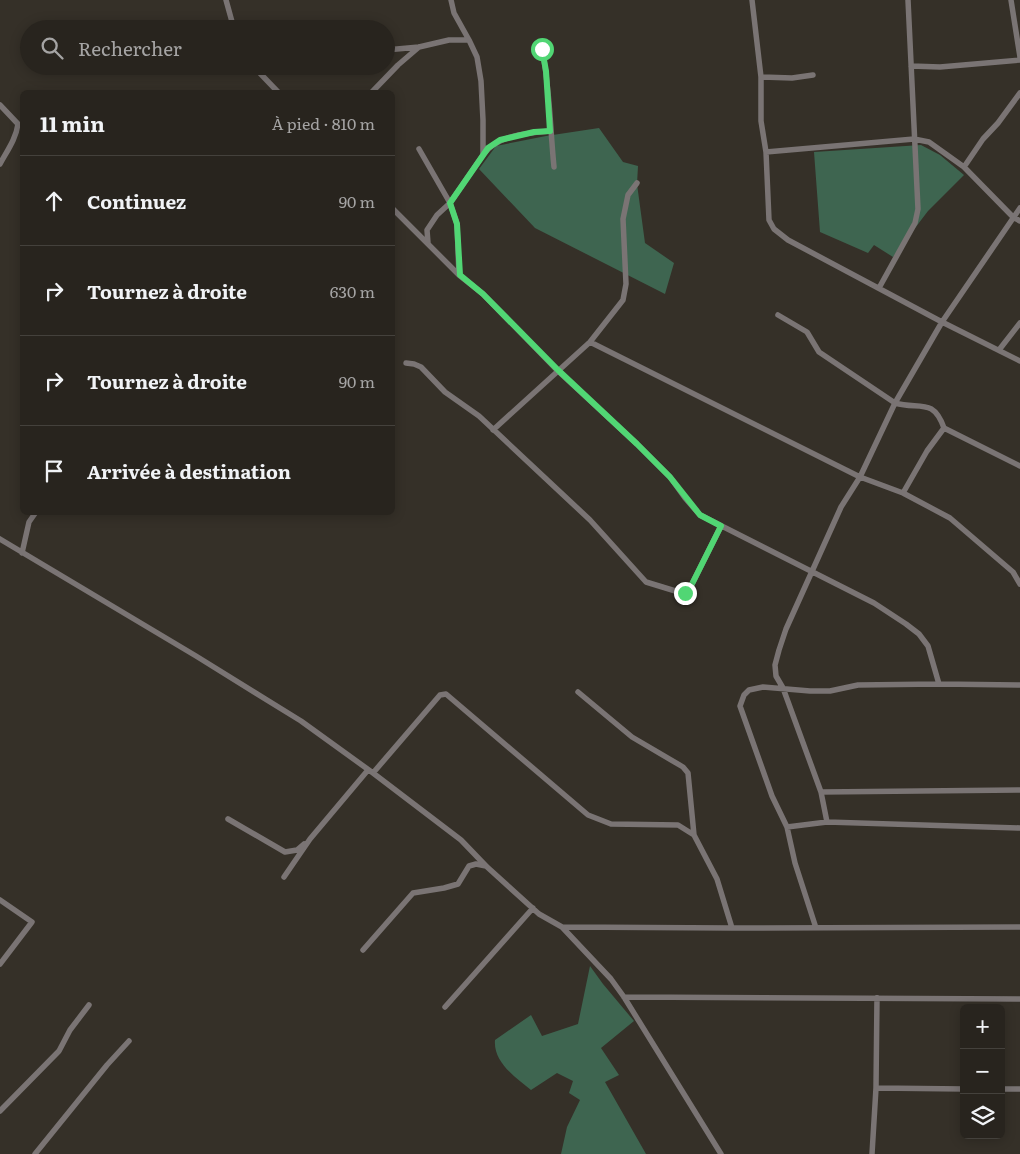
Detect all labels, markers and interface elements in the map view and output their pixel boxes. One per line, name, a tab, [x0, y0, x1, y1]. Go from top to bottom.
search box	[20, 20, 395, 75]
icon: search	[38, 34, 66, 62]
text: Rechercher	[78, 34, 182, 62]
route start	[531, 38, 554, 61]
text: 11 min	[40, 107, 105, 138]
text: À pied · 810 m	[272, 111, 375, 135]
icon: ahead	[40, 187, 68, 215]
text: Continuez	[87, 187, 186, 215]
text: 90 m	[339, 189, 375, 213]
icon: right	[40, 277, 68, 305]
text: Tournez à droite	[87, 277, 247, 305]
text: 630 m	[330, 279, 375, 303]
icon: right	[40, 367, 68, 395]
text: Tournez à droite	[87, 367, 247, 395]
text: 90 m	[339, 369, 375, 393]
icon: arrive	[40, 457, 68, 485]
text: Arrivée à destination	[87, 457, 291, 485]
route end	[674, 582, 697, 605]
map controls	[960, 1004, 1005, 1139]
button: +	[960, 1004, 1005, 1049]
button: −	[960, 1049, 1005, 1094]
button: layers	[960, 1094, 1005, 1139]

